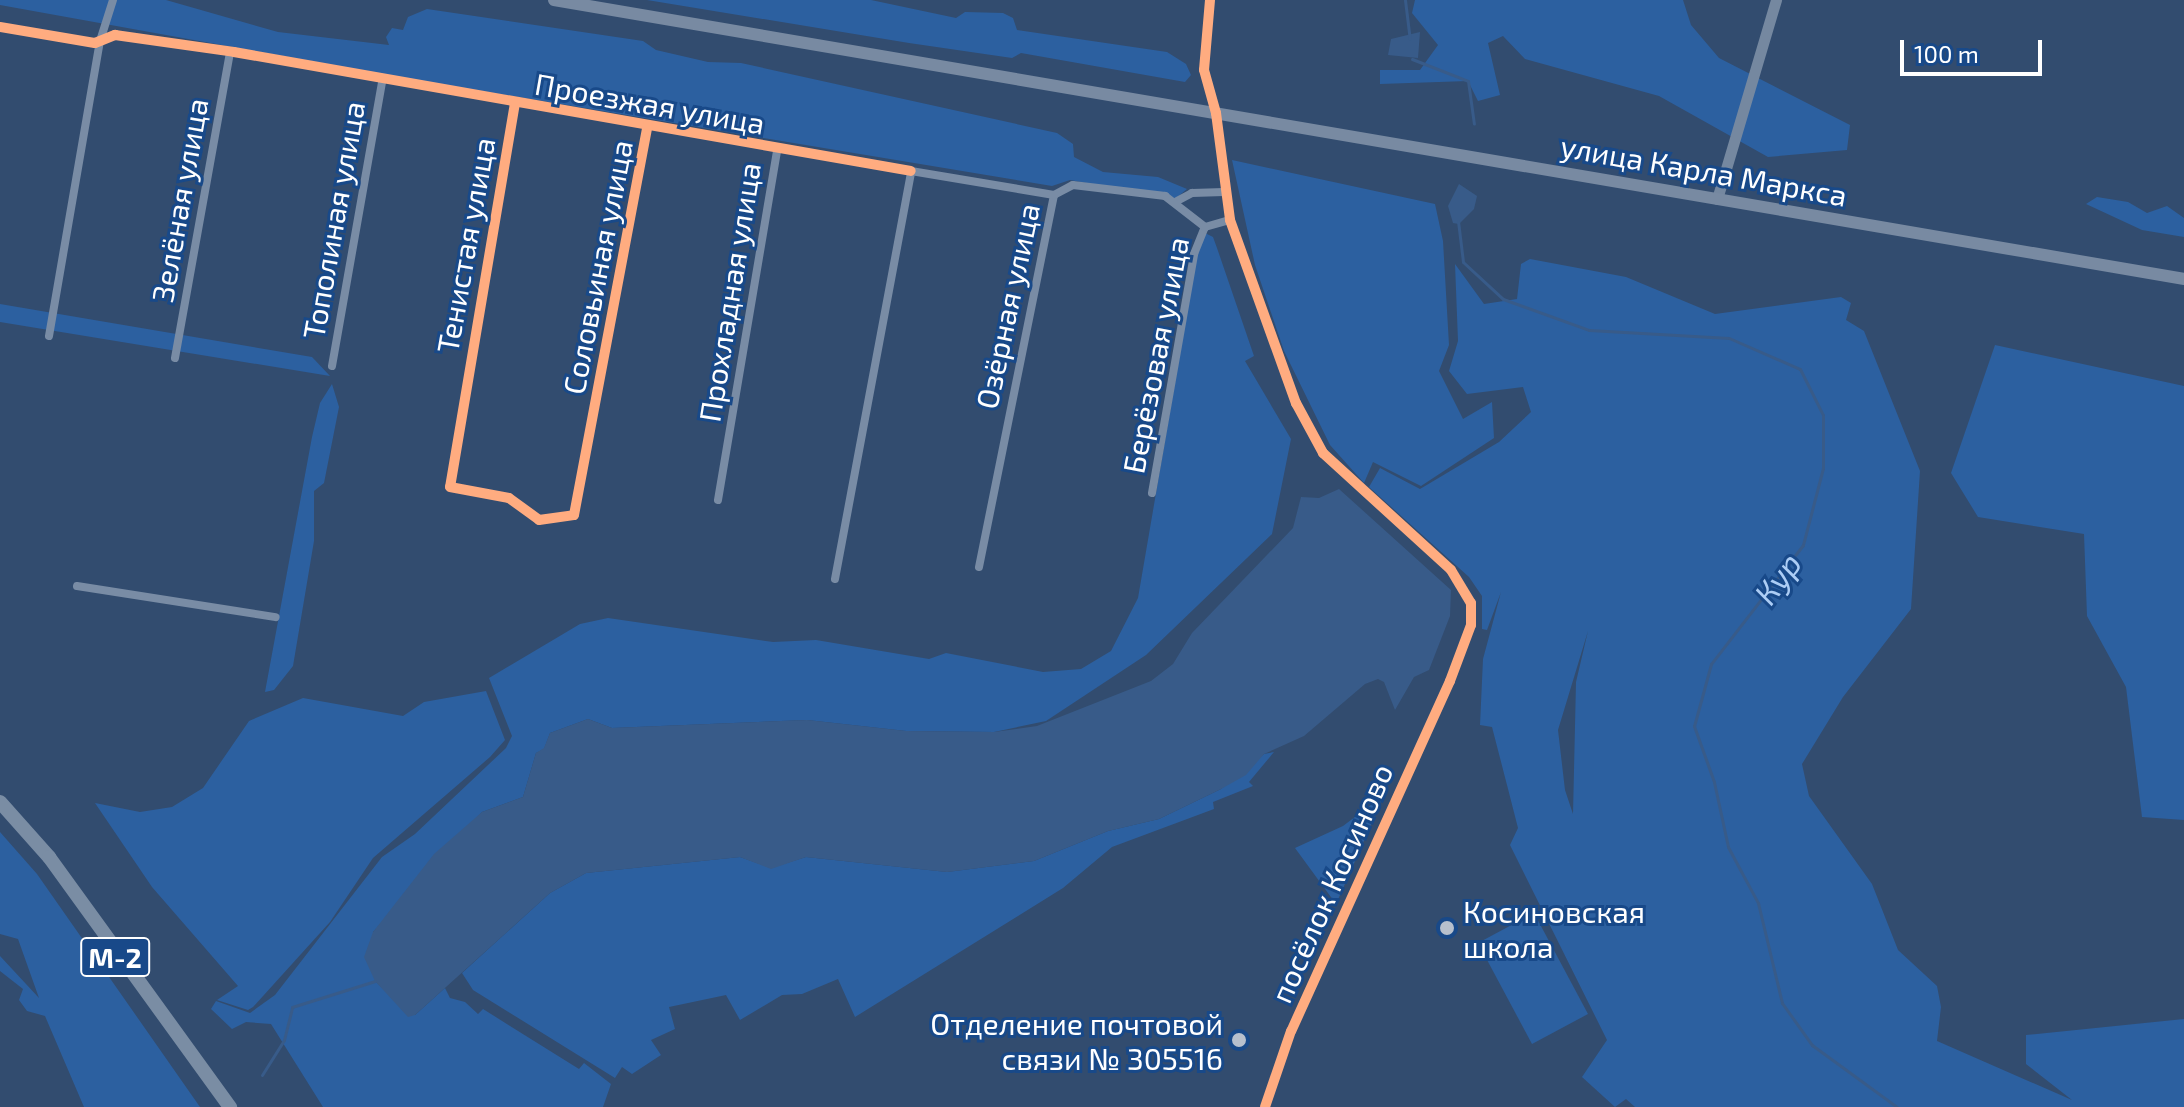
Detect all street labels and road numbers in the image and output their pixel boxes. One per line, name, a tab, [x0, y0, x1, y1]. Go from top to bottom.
street label: Проезжая улица	[532, 65, 768, 141]
street label: Зелёная улица	[143, 95, 215, 305]
street label: Тополиная улица	[294, 98, 372, 342]
street label: улица Карла Маркса	[1558, 127, 1850, 213]
street label: Тенистая улица	[428, 134, 502, 356]
street label: Соловьиная улица	[555, 137, 639, 397]
street label: Прохладная улица	[691, 160, 767, 424]
street label: Озёрная улица	[968, 200, 1046, 412]
street label: Берёзовая улица	[1114, 234, 1196, 476]
street label: посёлок Косиново	[1262, 758, 1400, 1008]
road number: М-2	[79, 933, 151, 981]

